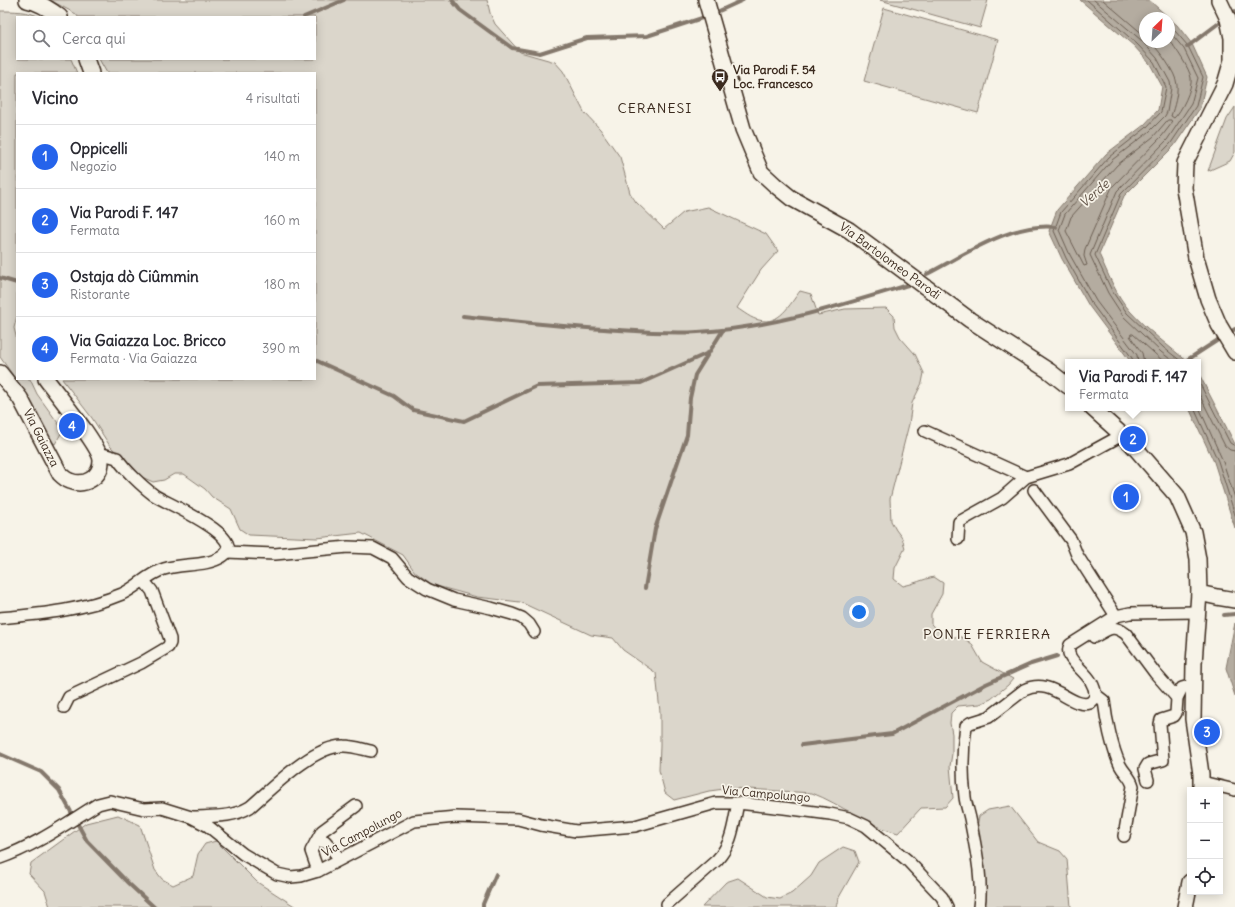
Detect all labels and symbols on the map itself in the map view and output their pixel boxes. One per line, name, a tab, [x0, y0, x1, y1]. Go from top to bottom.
north arrow	[1139, 12, 1175, 48]
place label: Via Parodi F. 54 Loc. Francesco	[733, 62, 816, 91]
bus stop icon: Via Parodi F. 54 Loc. Francesco	[710, 67, 730, 92]
district label: CERANESI	[618, 99, 692, 117]
water label: Verde	[1076, 175, 1114, 211]
street label: Via Bartolomeo Parodi	[837, 219, 944, 302]
street label: Via Gaiazza	[20, 406, 63, 469]
pin: 4	[59, 411, 85, 441]
pin: 2	[1120, 424, 1146, 454]
pin: 1	[1113, 482, 1139, 512]
your location	[849, 602, 869, 622]
district label: PONTE FERRIERA	[923, 625, 1051, 643]
pin: 3	[1194, 717, 1220, 747]
street label: Via Campolungo	[721, 782, 811, 805]
street label: Via Campolungo	[319, 805, 405, 860]

